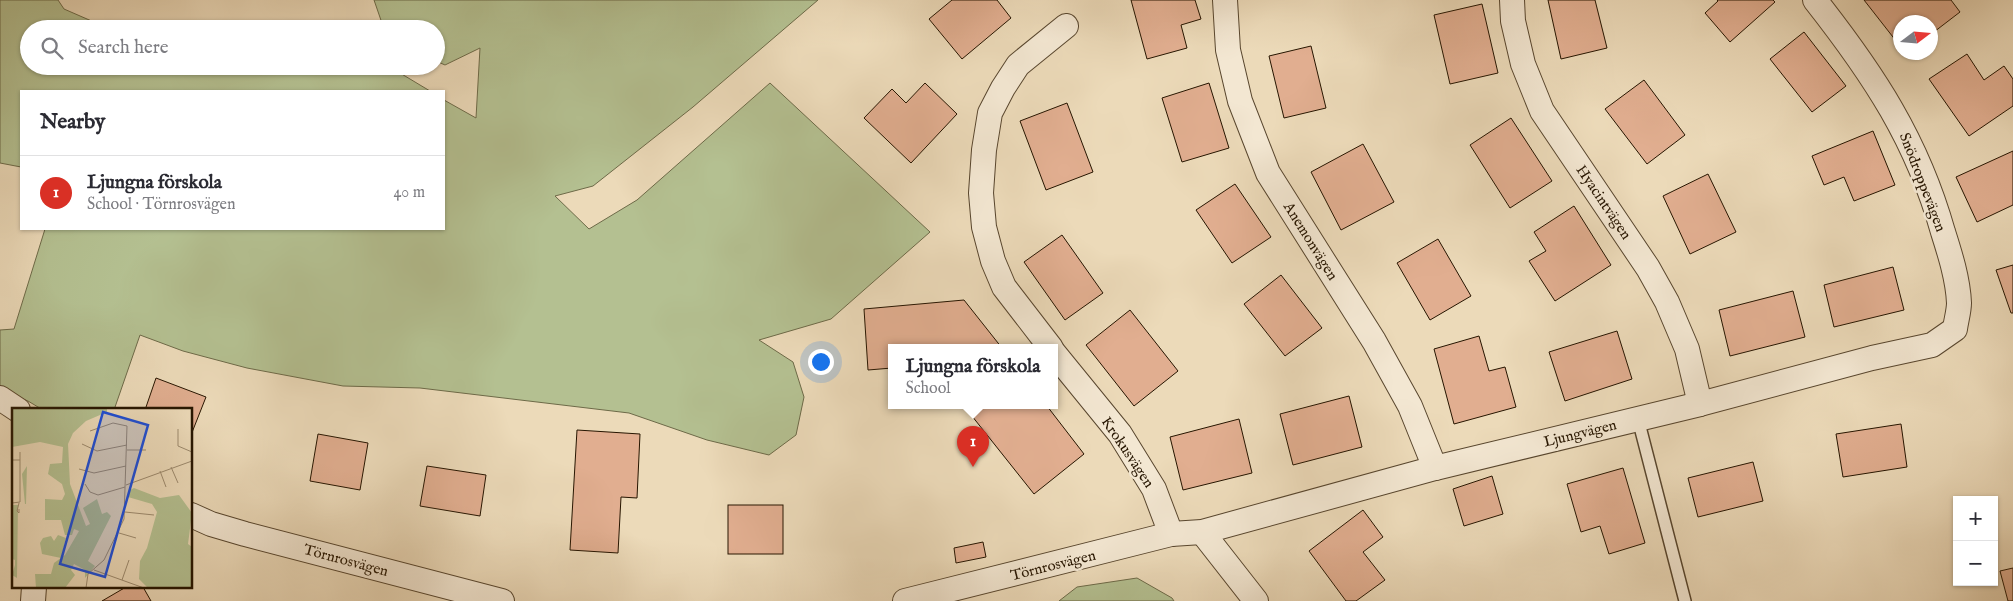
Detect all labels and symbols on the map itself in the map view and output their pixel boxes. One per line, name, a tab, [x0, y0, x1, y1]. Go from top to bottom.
north arrow	[1893, 15, 1938, 60]
street label: Snödroppevägen	[1895, 130, 1950, 234]
street label: Hyacintvägen	[1572, 161, 1636, 243]
street label: Anemonvägen	[1279, 198, 1342, 284]
your location	[808, 349, 834, 375]
inset map	[12, 408, 192, 588]
street label: Krokusvägen	[1097, 413, 1158, 491]
street label: Ljungvägen	[1542, 415, 1619, 452]
pin: 1	[957, 426, 989, 467]
street label: Törnrosvägen	[301, 540, 390, 581]
street label: Törnrosvägen	[1009, 546, 1098, 585]

